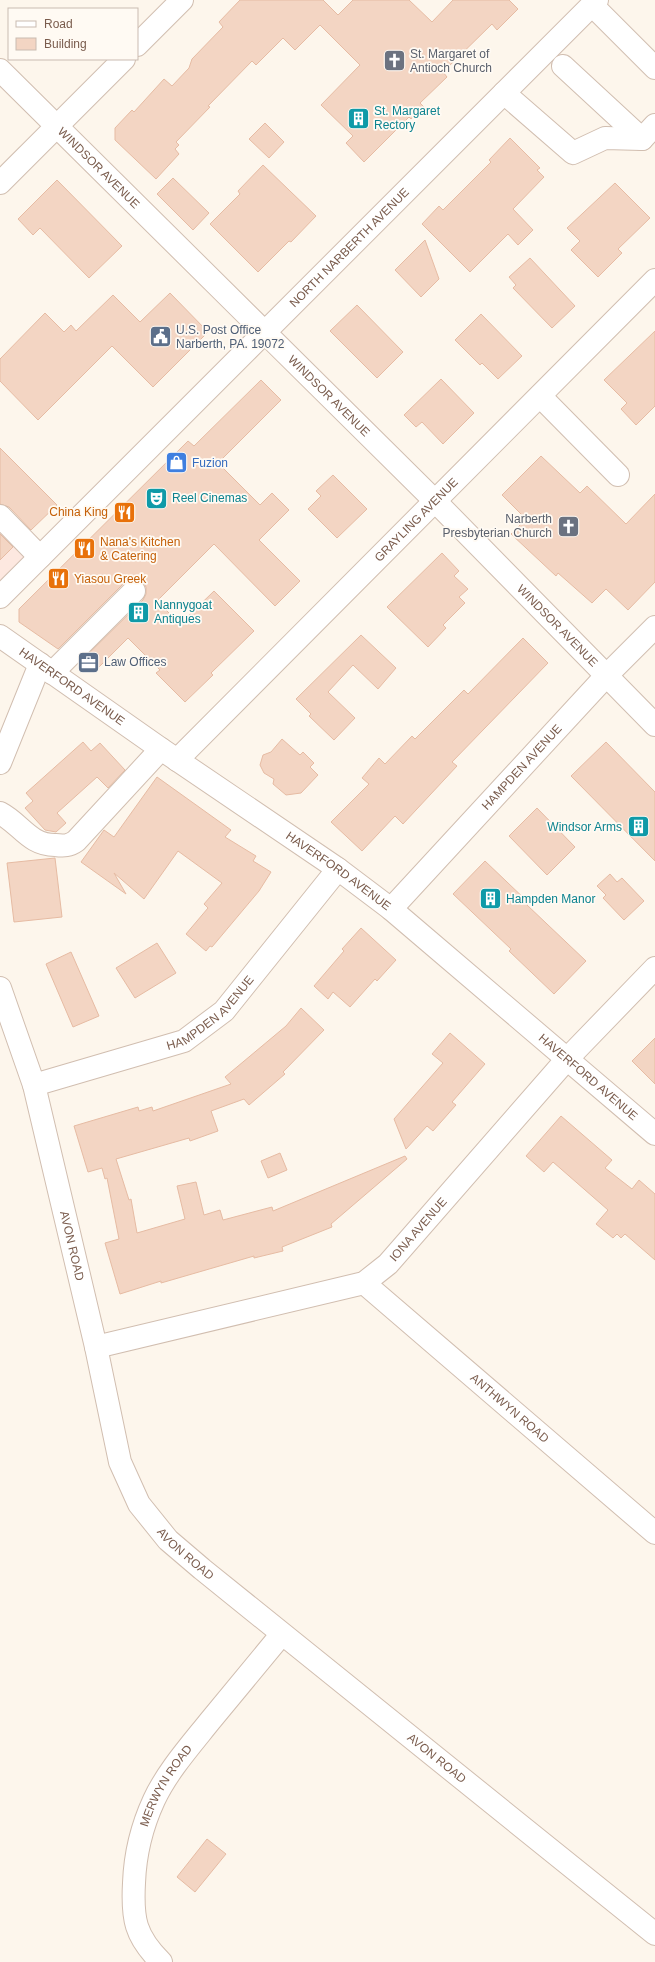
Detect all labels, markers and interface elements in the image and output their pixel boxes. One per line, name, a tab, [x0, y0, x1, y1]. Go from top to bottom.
legend	[8, 8, 138, 60]
text: Road	[44, 17, 73, 31]
text: Building	[44, 37, 87, 51]
place label: St. Margaret of Antioch Church	[410, 47, 492, 75]
church icon: St. Margaret of Antioch Church	[381, 48, 407, 74]
place label: St. Margaret Rectory	[374, 104, 441, 132]
building icon: St. Margaret Rectory	[345, 105, 371, 131]
street label: WINDSOR AVENUE	[55, 124, 142, 211]
street label: NORTH NARBERTH AVENUE	[287, 185, 412, 310]
place label: U.S. Post Office Narberth, PA. 19072	[176, 323, 285, 351]
public building icon: U.S. Post Office Narberth, PA. 19072	[147, 324, 173, 350]
street label: WINDSOR AVENUE	[285, 352, 373, 439]
shop icon: Fuzion	[163, 450, 189, 476]
place label: Fuzion	[192, 456, 228, 470]
street label: GRAYLING AVENUE	[372, 475, 461, 565]
theatre icon: Reel Cinemas	[143, 485, 169, 511]
place label: Reel Cinemas	[172, 491, 247, 505]
restaurant icon: China King	[111, 499, 137, 525]
place label: China King	[49, 505, 108, 519]
place label: Narberth Presbyterian Church	[443, 512, 552, 540]
church icon: Narberth Presbyterian Church	[555, 513, 581, 539]
place label: Nana's Kitchen & Catering	[100, 535, 180, 563]
restaurant icon: Nana's Kitchen & Catering	[72, 536, 98, 562]
restaurant icon: Yiasou Greek	[45, 566, 71, 592]
place label: Yiasou Greek	[74, 572, 147, 586]
street label: WINDSOR AVENUE	[514, 582, 601, 669]
place label: Nannygoat Antiques	[154, 598, 213, 626]
building icon: Nannygoat Antiques	[126, 599, 152, 625]
street label: HAVERFORD AVENUE	[17, 645, 128, 728]
office icon: Law Offices	[75, 649, 101, 675]
place label: Law Offices	[104, 655, 166, 669]
street label: HAMPDEN AVENUE	[479, 722, 565, 813]
building icon: Windsor Arms	[625, 814, 651, 840]
place label: Windsor Arms	[547, 820, 622, 834]
street label: HAVERFORD AVENUE	[283, 829, 394, 913]
building icon: Hampden Manor	[478, 886, 504, 912]
place label: Hampden Manor	[506, 892, 595, 906]
street label: HAMPDEN AVENUE	[165, 973, 257, 1053]
street label: HAVERFORD AVENUE	[536, 1031, 641, 1123]
street label: IONA AVENUE	[387, 1195, 450, 1264]
street label: AVON ROAD	[57, 1210, 87, 1282]
street label: ANTHWYN ROAD	[468, 1371, 552, 1446]
street label: AVON ROAD	[154, 1525, 217, 1583]
street label: AVON ROAD	[405, 1730, 469, 1786]
street label: MERWYN ROAD	[137, 1742, 195, 1829]

